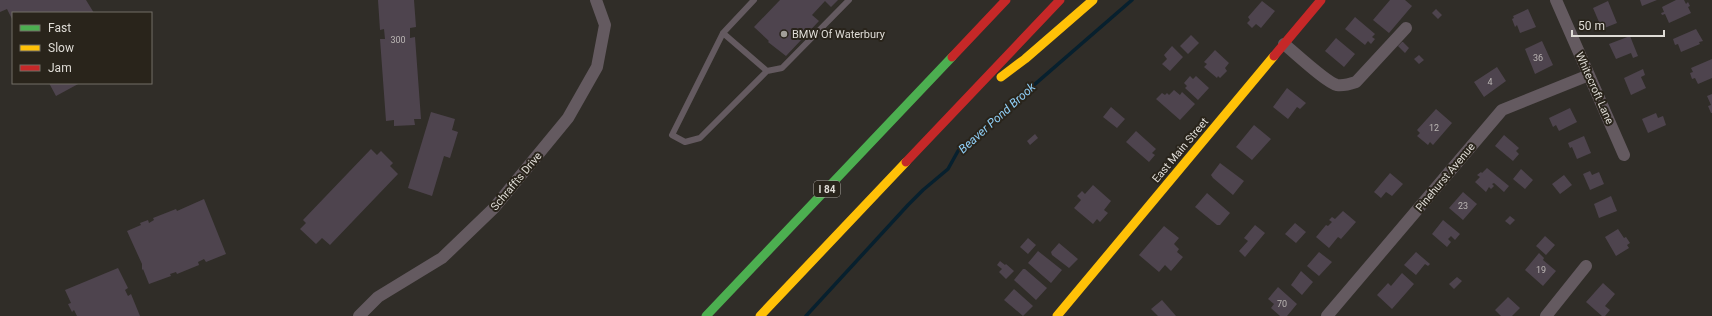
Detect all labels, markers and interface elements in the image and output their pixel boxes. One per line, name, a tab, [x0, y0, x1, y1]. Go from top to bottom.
legend	[12, 12, 152, 84]
scale bar	[1572, 12, 1664, 38]
text: 50 m	[1578, 19, 1605, 33]
text: Fast	[48, 21, 71, 35]
place label: BMW Of Waterbury	[792, 28, 886, 41]
marker: BMW Of Waterbury	[779, 29, 789, 39]
house number: 300	[390, 35, 406, 45]
text: Slow	[48, 41, 74, 55]
street label: Whitecroft Lane	[1573, 50, 1616, 126]
house number: 36	[1533, 53, 1543, 63]
text: Jam	[48, 61, 72, 75]
house number: 4	[1487, 77, 1493, 87]
water label: Beaver Pond Brook	[956, 79, 1039, 156]
street label: East Main Street	[1150, 115, 1211, 185]
house number: 12	[1429, 123, 1439, 133]
street label: Pinehurst Avenue	[1413, 140, 1478, 214]
street label: Schraffts Drive	[488, 149, 545, 213]
road number: I 84	[814, 181, 840, 197]
house number: 23	[1458, 201, 1468, 211]
house number: 19	[1536, 265, 1546, 275]
house number: 70	[1277, 299, 1287, 309]

